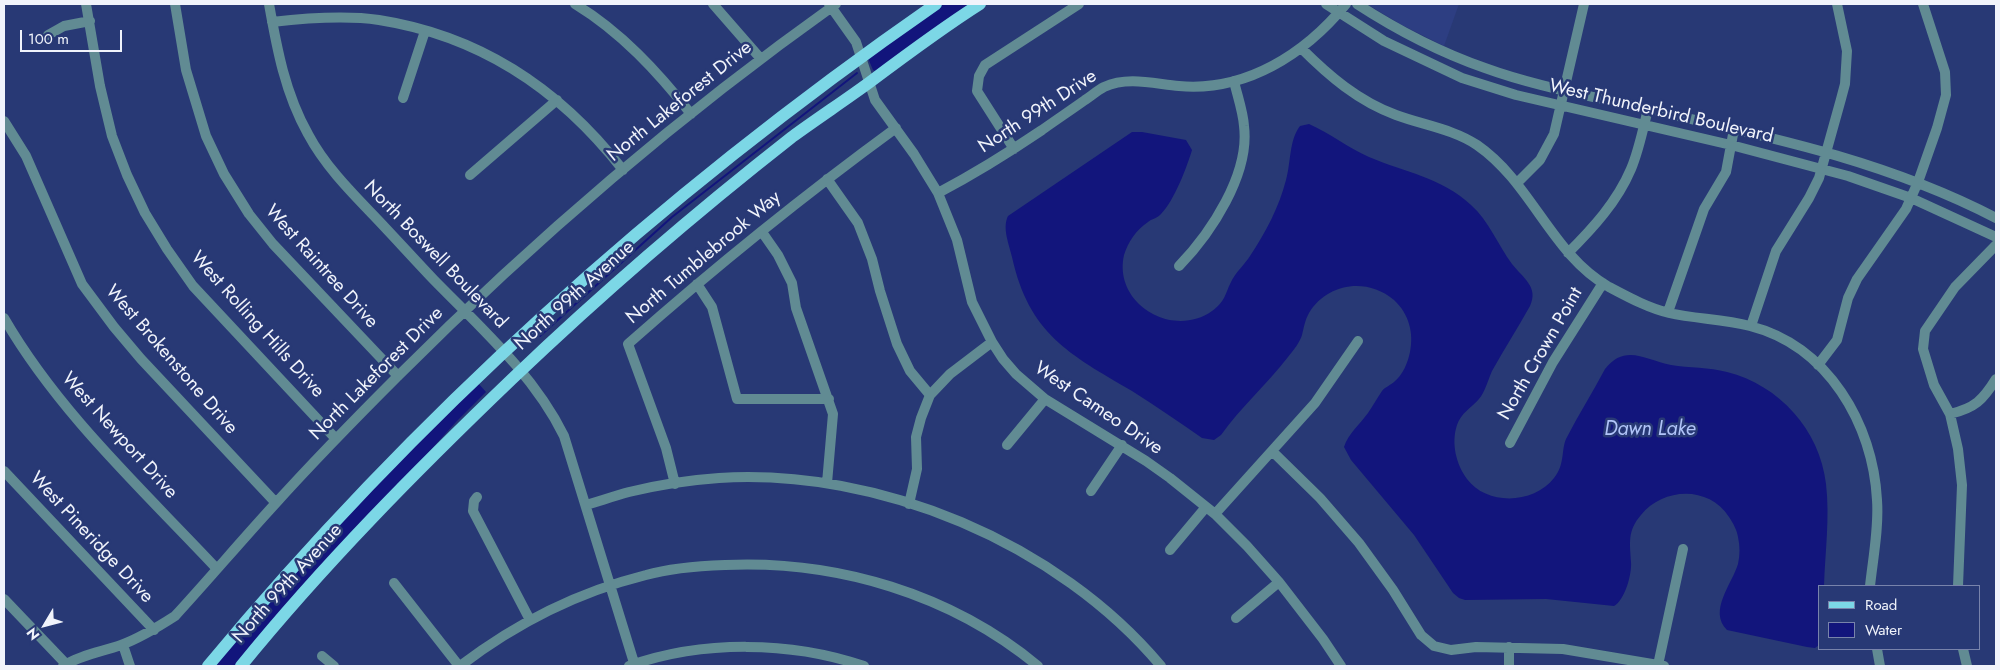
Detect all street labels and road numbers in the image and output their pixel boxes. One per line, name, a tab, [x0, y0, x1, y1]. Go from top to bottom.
street label: North Lakeforest Drive	[603, 37, 757, 167]
street label: North 99th Drive	[975, 65, 1101, 159]
street label: West Thunderbird Boulevard	[1547, 75, 1775, 149]
street label: North Boswell Boulevard	[358, 176, 512, 334]
street label: North Tumblebrook Way	[622, 187, 786, 329]
street label: West Raintree Drive	[260, 201, 382, 333]
street label: North 99th Avenue	[510, 236, 640, 356]
street label: West Rolling Hills Drive	[185, 247, 329, 403]
street label: West Brokenstone Drive	[100, 281, 242, 439]
street label: North Crown Point	[1494, 284, 1588, 424]
street label: North Lakeforest Drive	[306, 303, 448, 445]
street label: West Cameo Drive	[1029, 358, 1167, 460]
street label: West Newport Drive	[56, 368, 182, 504]
street label: West Pineridge Drive	[24, 468, 158, 608]
street label: North 99th Avenue	[228, 519, 348, 649]

